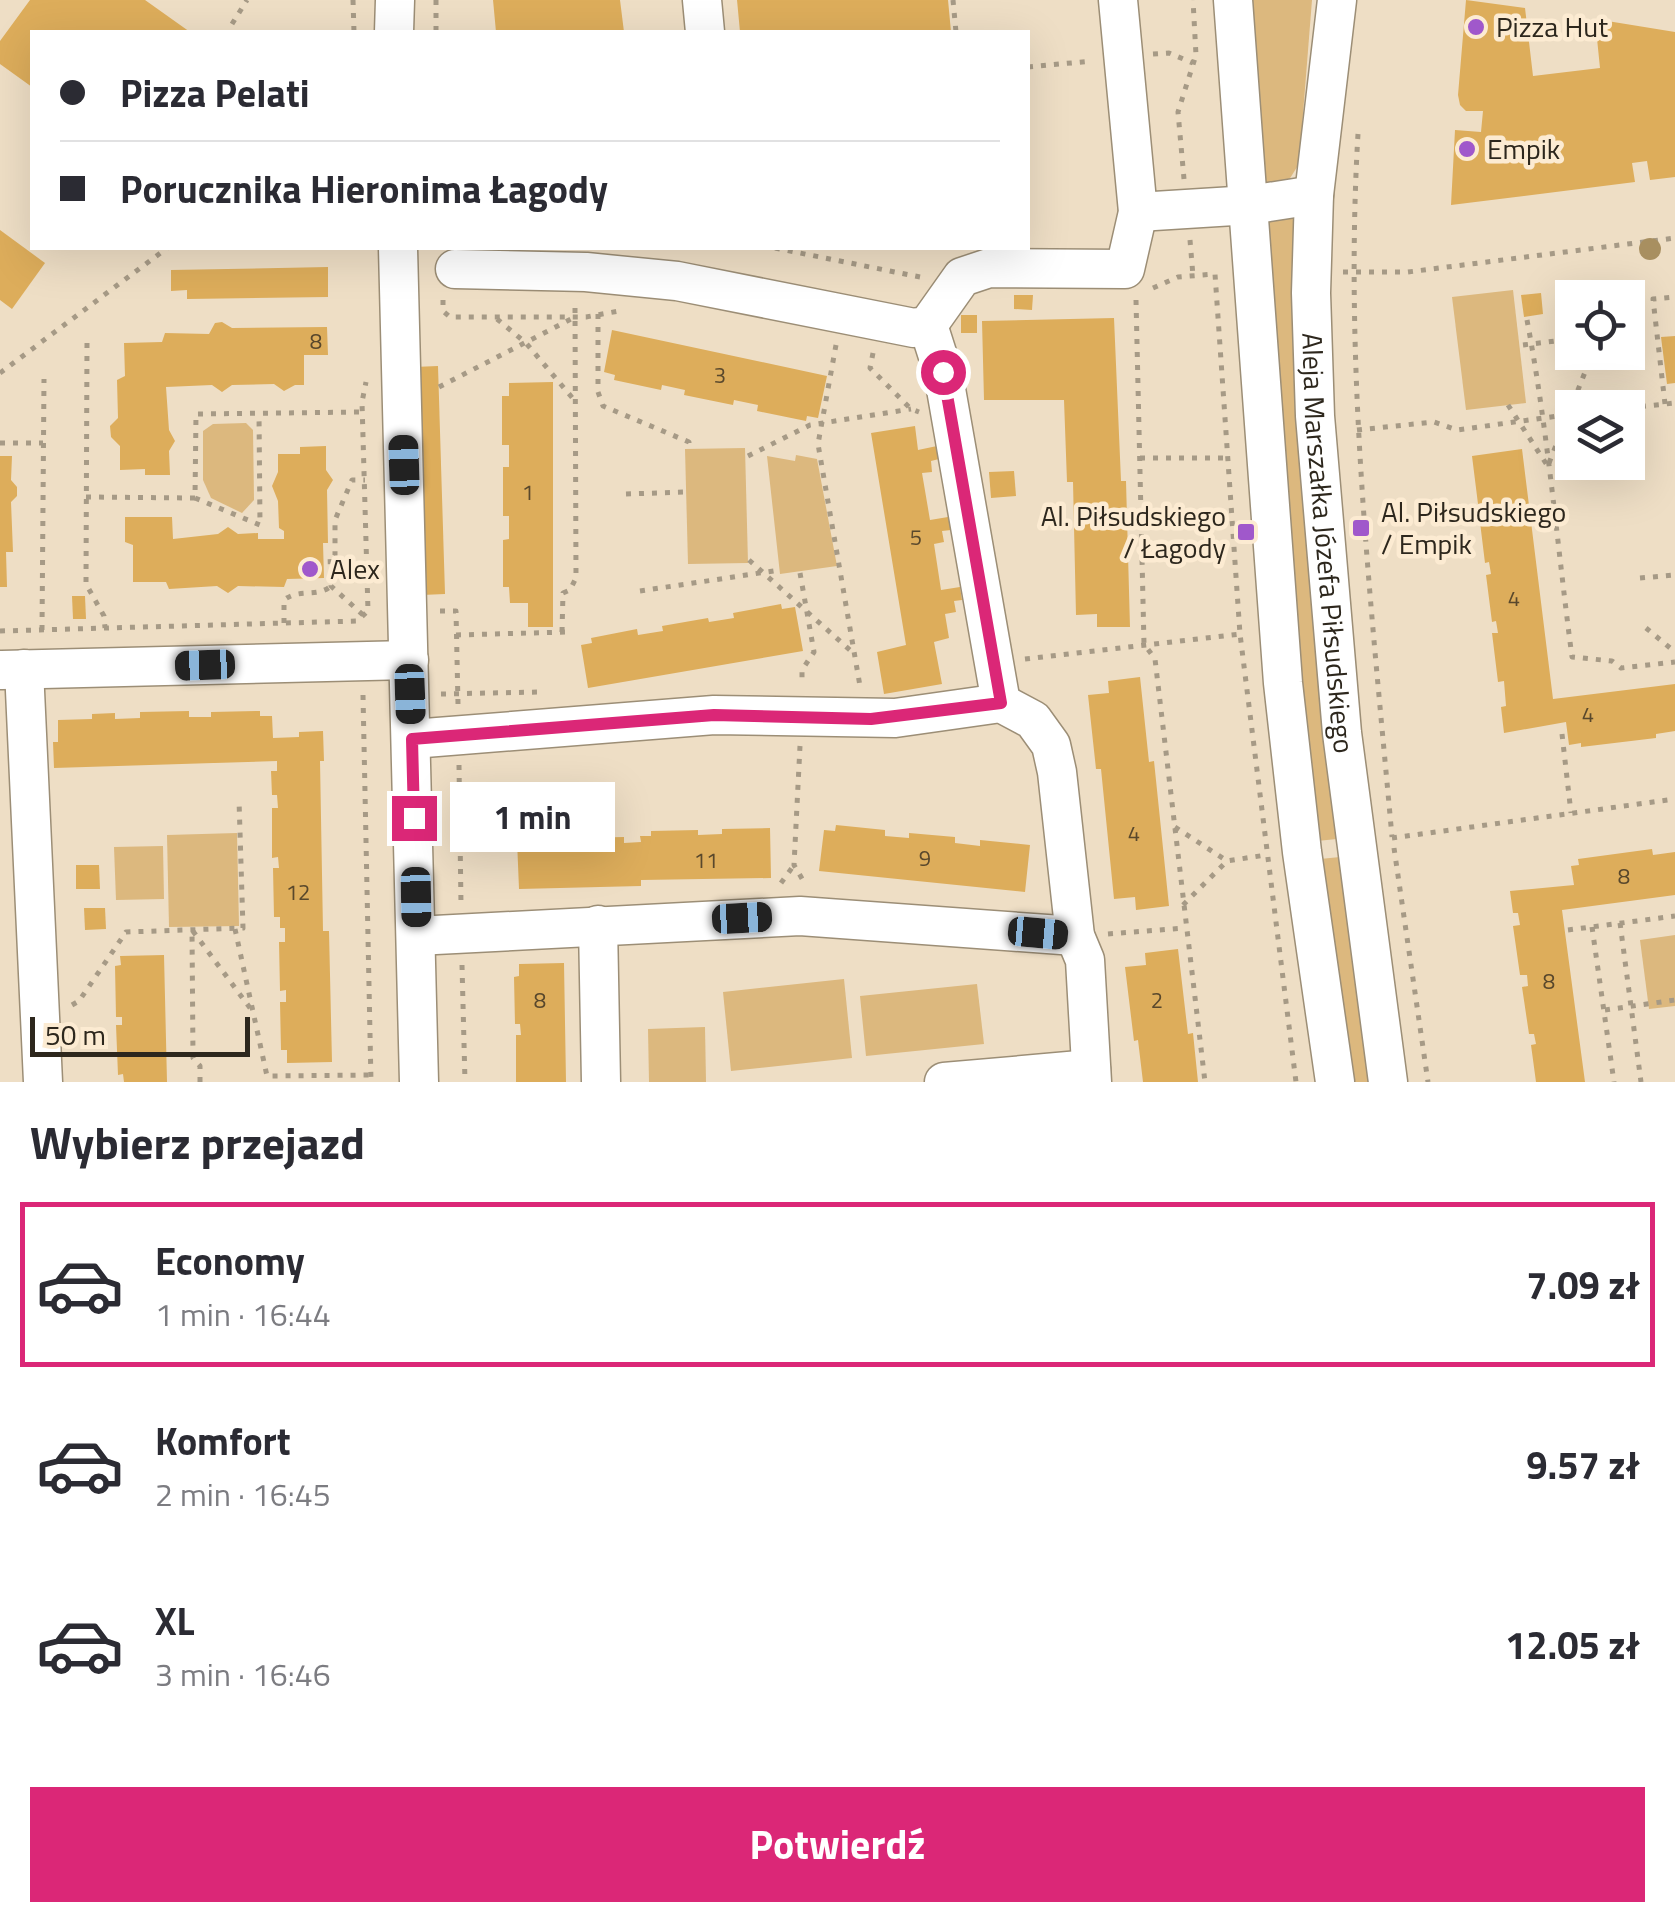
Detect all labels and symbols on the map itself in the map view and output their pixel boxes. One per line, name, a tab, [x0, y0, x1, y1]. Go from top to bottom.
place label: Pizza Hut	[1496, 5, 1608, 48]
marker: Pizza Hut	[1465, 16, 1487, 38]
place label: Empik	[1487, 127, 1560, 170]
marker: Empik	[1456, 138, 1478, 160]
house number: 8	[310, 324, 322, 358]
street label: Aleja Marszałka Józefa Piłsudskiego	[1291, 332, 1366, 756]
route start	[921, 350, 966, 395]
house number: 3	[714, 358, 726, 392]
car	[388, 434, 420, 496]
house number: 1	[522, 475, 534, 509]
place label: Al. Piłsudskiego / Empik	[1381, 490, 1566, 565]
place label: Al. Piłsudskiego / Łagody	[1041, 494, 1226, 569]
marker: Al. Piłsudskiego / Empik	[1350, 517, 1372, 539]
house number: 5	[910, 520, 922, 554]
marker: Al. Piłsudskiego / Łagody	[1235, 521, 1257, 543]
place label: Alex	[330, 547, 380, 590]
marker: Alex	[299, 558, 321, 580]
house number: 4	[1508, 581, 1520, 615]
car	[174, 649, 236, 681]
car	[394, 663, 426, 725]
house number: 4	[1582, 697, 1594, 731]
callout: 1 min	[449, 783, 614, 853]
route end	[392, 796, 437, 841]
house number: 4	[1128, 816, 1140, 850]
house number: 9	[919, 841, 931, 875]
house number: 11	[694, 843, 718, 877]
house number: 8	[1618, 859, 1630, 893]
car	[400, 867, 432, 927]
house number: 12	[286, 875, 310, 909]
car	[711, 901, 773, 935]
car	[1007, 915, 1069, 951]
house number: 8	[1543, 964, 1555, 998]
house number: 8	[534, 983, 546, 1017]
house number: 2	[1151, 983, 1163, 1017]
scale bar	[30, 1012, 250, 1056]

